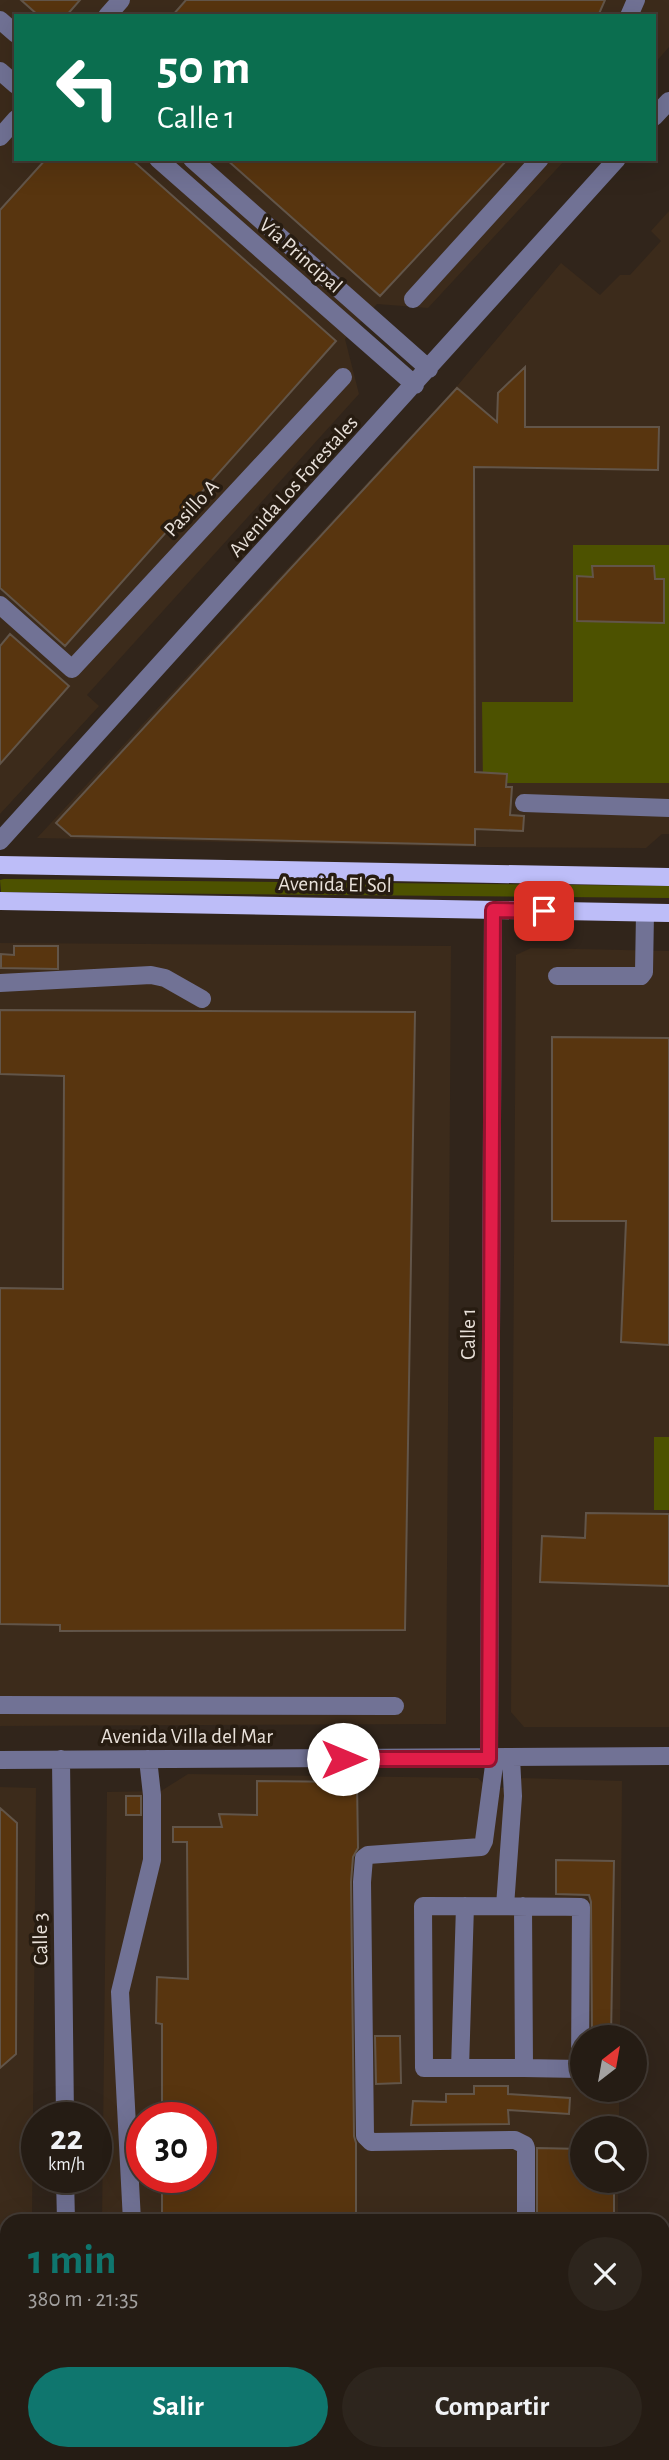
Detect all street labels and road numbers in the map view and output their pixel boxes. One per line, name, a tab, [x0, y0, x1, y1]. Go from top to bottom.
street label: Vía Principal	[255, 214, 346, 297]
street label: Avenida Los Forestales	[225, 412, 362, 561]
street label: Pasillo A	[160, 476, 223, 541]
street label: Avenida El Sol	[278, 873, 392, 896]
street label: Calle 1	[458, 1308, 479, 1360]
street label: Avenida Villa del Mar	[101, 1726, 273, 1747]
street label: Calle 3	[30, 1912, 51, 1966]

